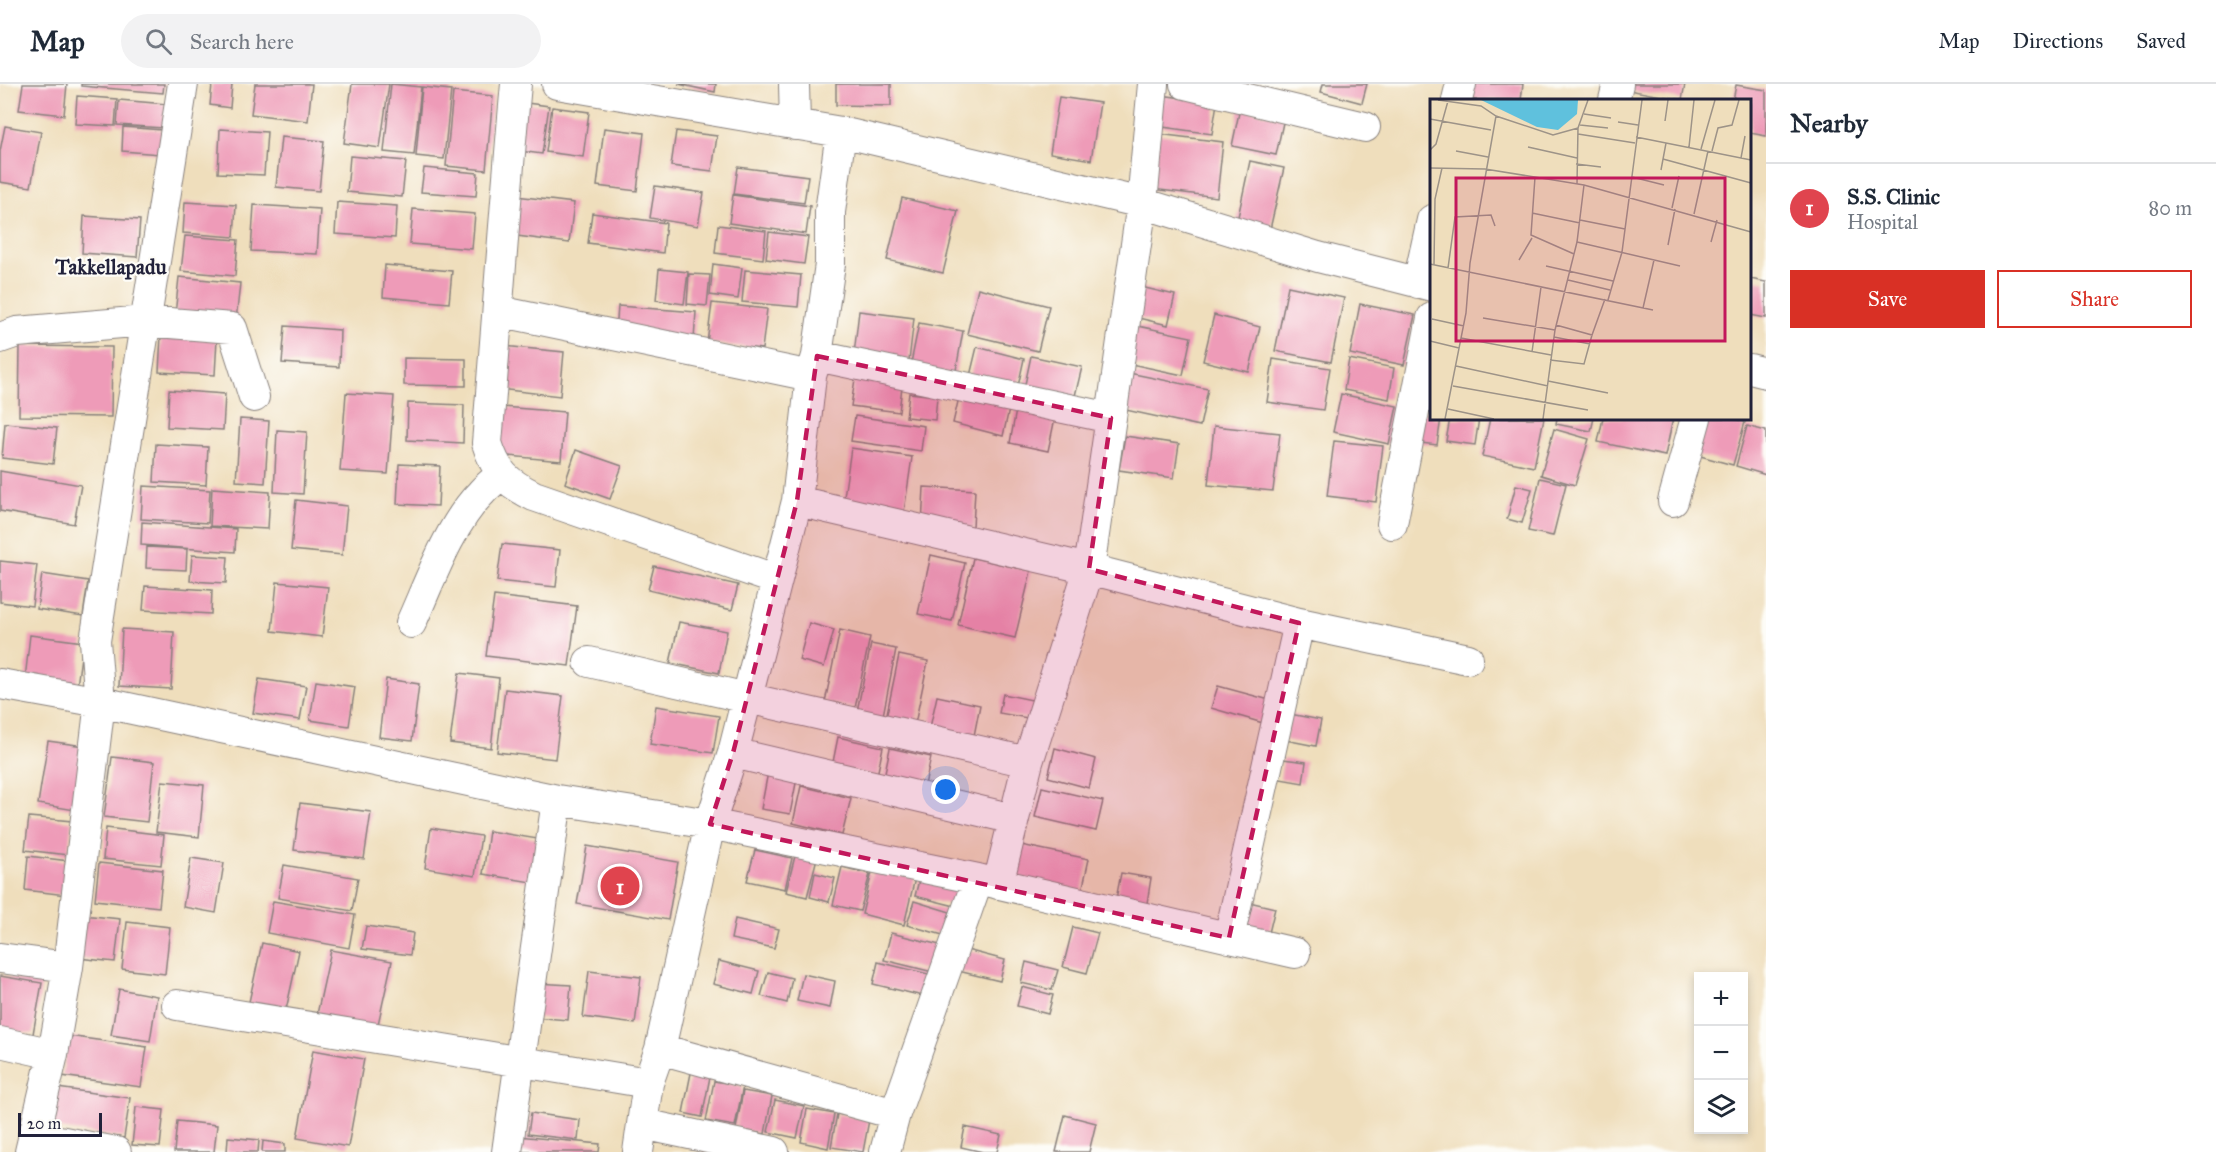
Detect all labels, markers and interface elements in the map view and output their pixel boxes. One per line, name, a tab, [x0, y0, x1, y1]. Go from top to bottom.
search box	[121, 14, 541, 68]
text: Map	[30, 24, 85, 59]
icon: search	[142, 25, 175, 58]
text: Search here	[190, 28, 294, 55]
text: Map	[1939, 28, 1980, 54]
text: Directions	[2013, 28, 2103, 54]
text: Saved	[2136, 28, 2186, 54]
inset map	[1430, 99, 1751, 420]
text: Nearby	[1790, 107, 1868, 139]
text: S.S. Clinic	[1847, 183, 1940, 210]
text: 1	[1806, 196, 1813, 220]
text: 80 m	[2149, 196, 2192, 220]
text: Hospital	[1847, 210, 1918, 234]
district label: Takkellapadu	[54, 254, 168, 280]
button: Save	[1790, 270, 1985, 328]
button: Share	[1997, 270, 2192, 328]
your location	[931, 775, 960, 804]
pin: 1	[600, 864, 640, 908]
map controls	[1694, 972, 1748, 1134]
button: +	[1694, 972, 1748, 1026]
button: −	[1694, 1026, 1748, 1080]
button: layers	[1694, 1080, 1748, 1134]
scale bar	[18, 1110, 102, 1138]
text: 20 m	[27, 1114, 61, 1133]

